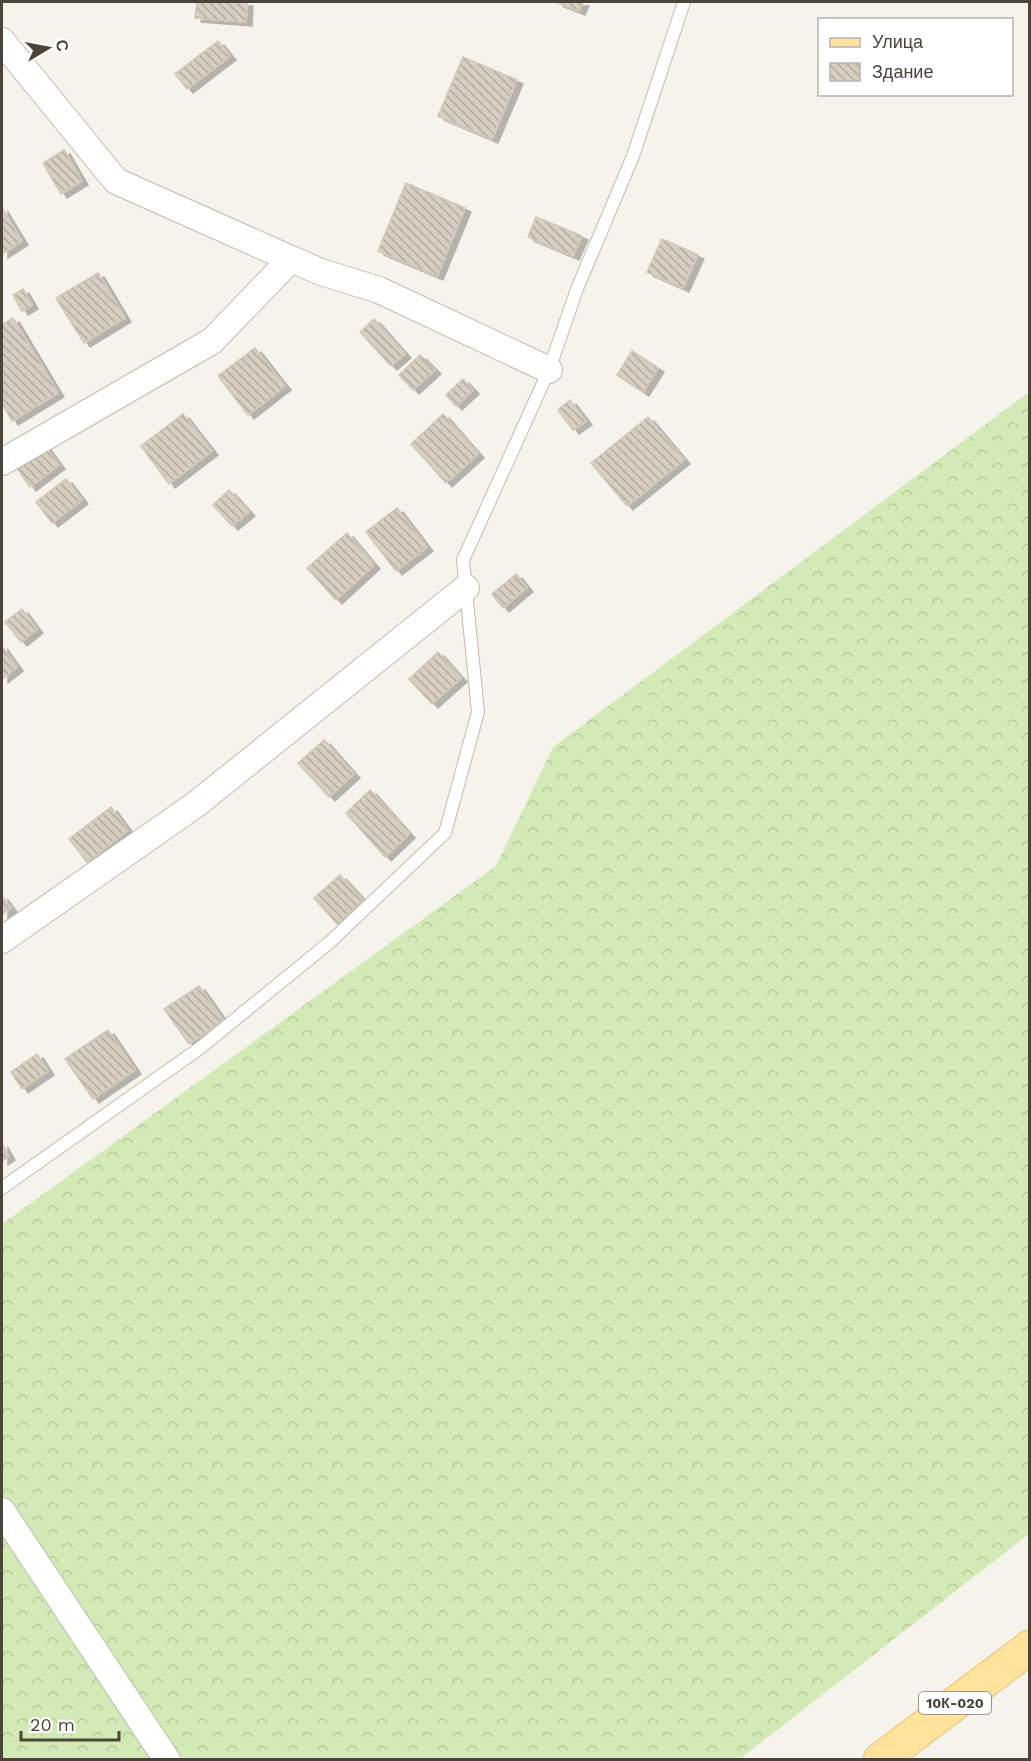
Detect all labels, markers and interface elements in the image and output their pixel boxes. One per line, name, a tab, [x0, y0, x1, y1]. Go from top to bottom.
north arrow	[18, 18, 78, 78]
legend	[818, 18, 1013, 96]
text: Улица	[872, 31, 924, 52]
text: С	[52, 38, 73, 53]
text: Здание	[872, 61, 933, 82]
road number: 10К-020	[919, 1692, 991, 1714]
scale bar	[21, 1704, 118, 1742]
text: 20 m	[30, 1714, 75, 1735]

